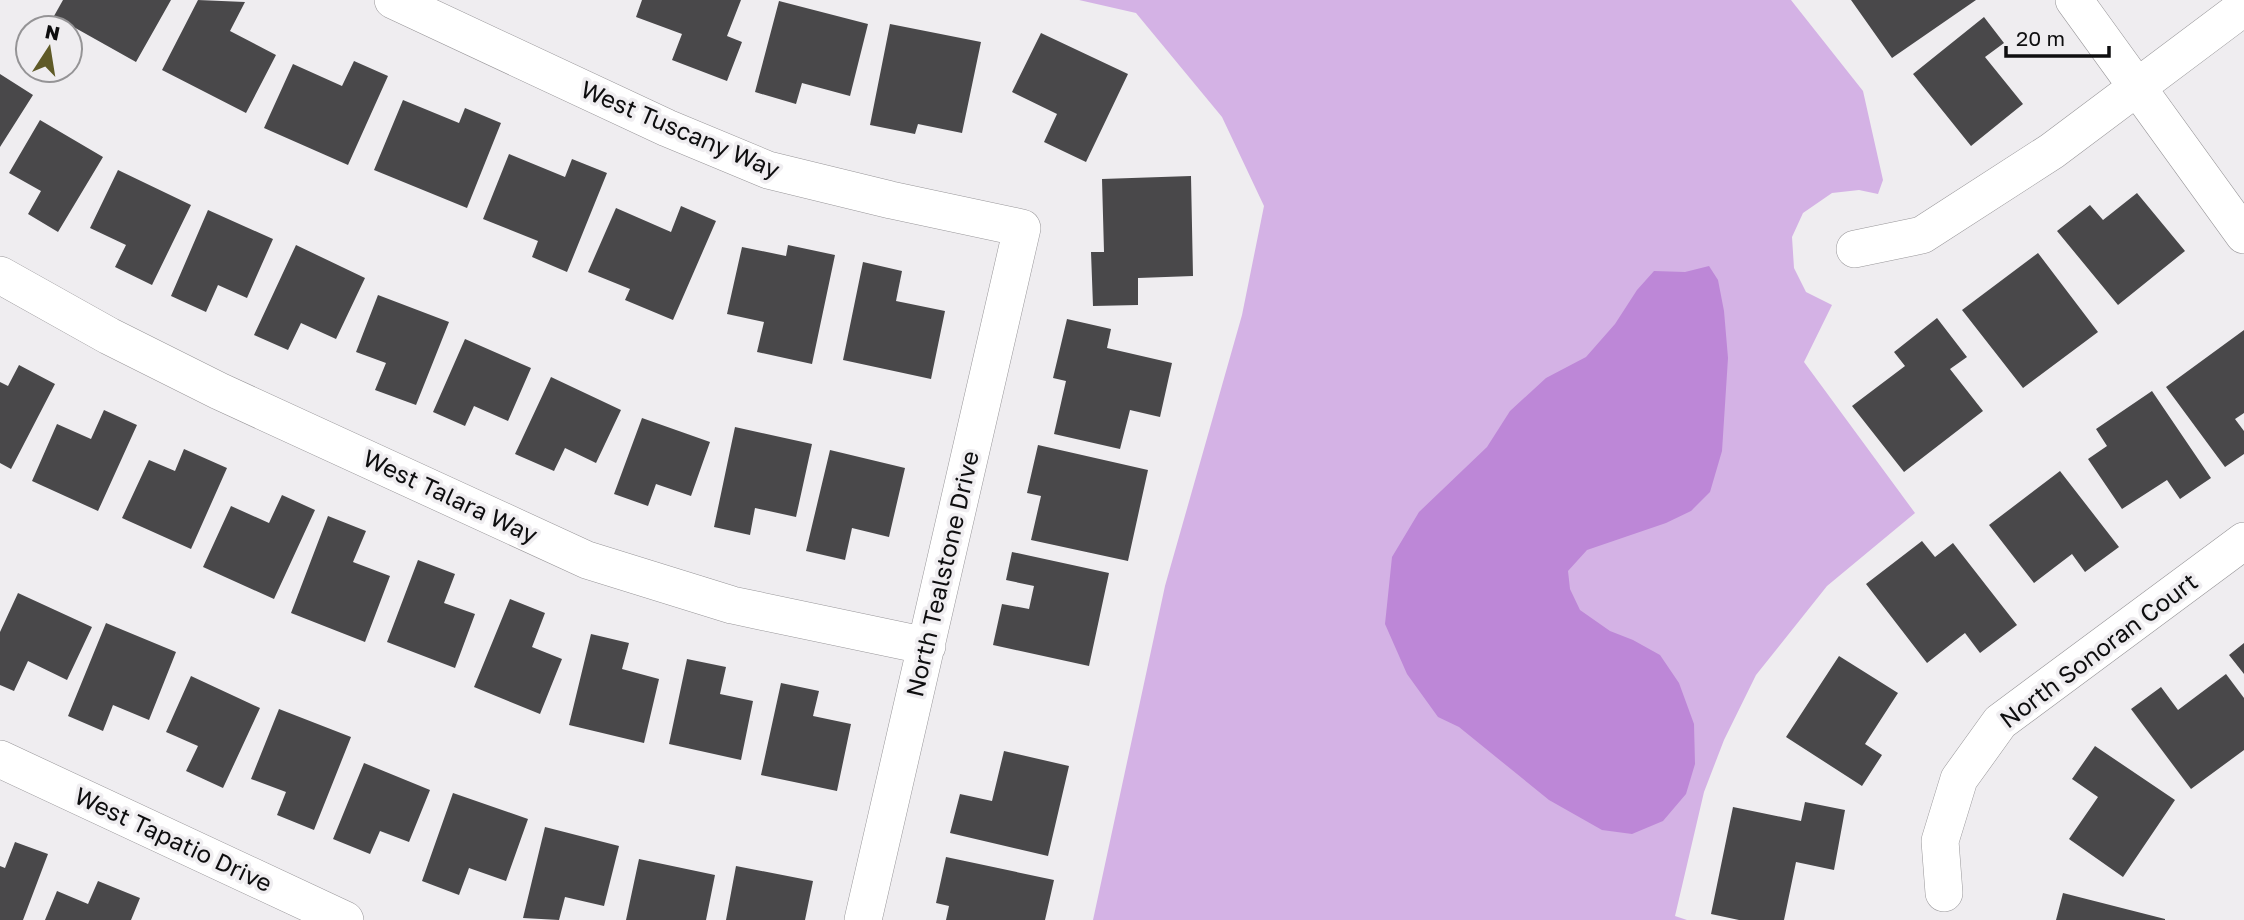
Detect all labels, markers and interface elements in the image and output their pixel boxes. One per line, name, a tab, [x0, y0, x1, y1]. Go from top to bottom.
north arrow	[14, 14, 84, 84]
scale bar	[2006, 14, 2109, 58]
text: N	[43, 19, 62, 45]
text: 20 m	[2016, 25, 2065, 51]
street label: West Tuscany Way	[577, 74, 784, 184]
street label: West Talara Way	[359, 443, 542, 549]
street label: North Tealstone Drive	[899, 448, 984, 699]
street label: North Sonoran Court	[1994, 566, 2203, 734]
street label: West Tapatio Drive	[70, 780, 277, 897]

